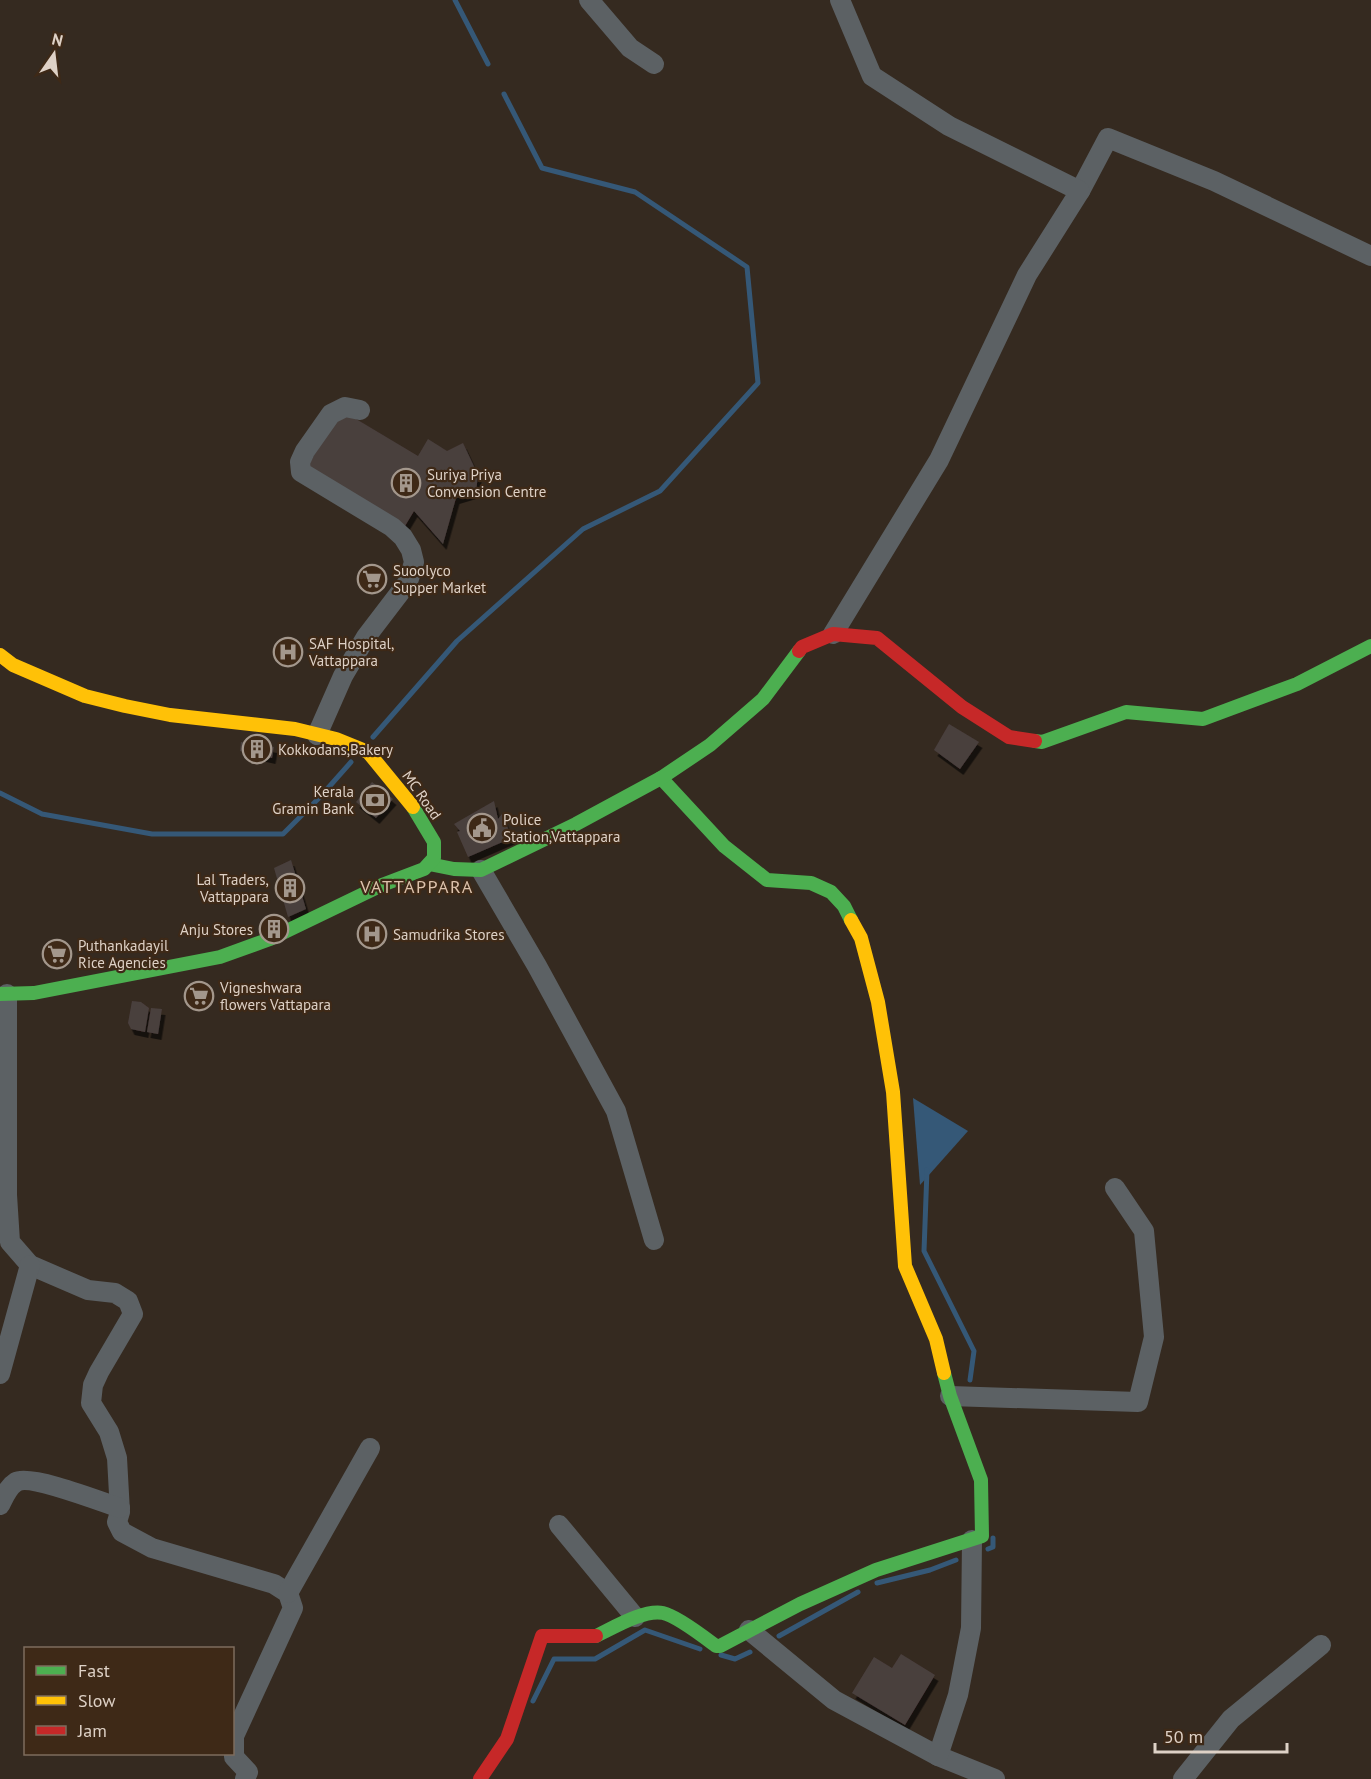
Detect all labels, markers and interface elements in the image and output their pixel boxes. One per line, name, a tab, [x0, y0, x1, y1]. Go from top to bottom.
north arrow	[24, 24, 84, 84]
text: N	[50, 28, 65, 50]
place label: Suriya Priya Convension Centre	[427, 465, 546, 501]
building icon: Suriya Priya Convension Centre	[390, 467, 422, 499]
place label: Suoolyco Supper Market	[393, 561, 486, 597]
supermarket icon: Suoolyco Supper Market	[356, 563, 388, 595]
place label: SAF Hospital, Vattappara	[308, 634, 394, 670]
hospital icon: SAF Hospital, Vattappara	[272, 636, 304, 668]
building icon: Kokkodans,Bakery	[241, 733, 273, 765]
place label: Kokkodans,Bakery	[278, 740, 393, 759]
street label: MC Road	[398, 767, 446, 823]
place label: Kerala Gramin Bank	[272, 782, 355, 818]
bank icon: Kerala Gramin Bank	[359, 784, 391, 816]
place label: Police Station,Vattappara	[503, 810, 620, 846]
public building icon: Police Station,Vattappara	[466, 812, 498, 844]
place label: Lal Traders, Vattappara	[196, 870, 269, 906]
building icon: Lal Traders, Vattappara	[274, 872, 306, 904]
district label: VATTAPPARA	[359, 875, 474, 898]
building icon: Anju Stores	[258, 913, 290, 945]
hospital icon: Samudrika Stores	[356, 918, 388, 950]
place label: Anju Stores	[180, 920, 253, 939]
place label: Samudrika Stores	[393, 925, 504, 944]
place label: Puthankadayil Rice Agencies	[78, 936, 169, 972]
supermarket icon: Puthankadayil Rice Agencies	[41, 938, 73, 970]
place label: Vigneshwara flowers Vattapara	[219, 978, 331, 1014]
supermarket icon: Vigneshwara flowers Vattapara	[183, 980, 215, 1012]
legend	[24, 1647, 234, 1755]
text: Fast	[78, 1659, 110, 1682]
text: Slow	[78, 1689, 116, 1712]
scale bar	[1155, 1716, 1287, 1754]
text: Jam	[77, 1719, 107, 1742]
text: 50 m	[1164, 1725, 1203, 1748]

